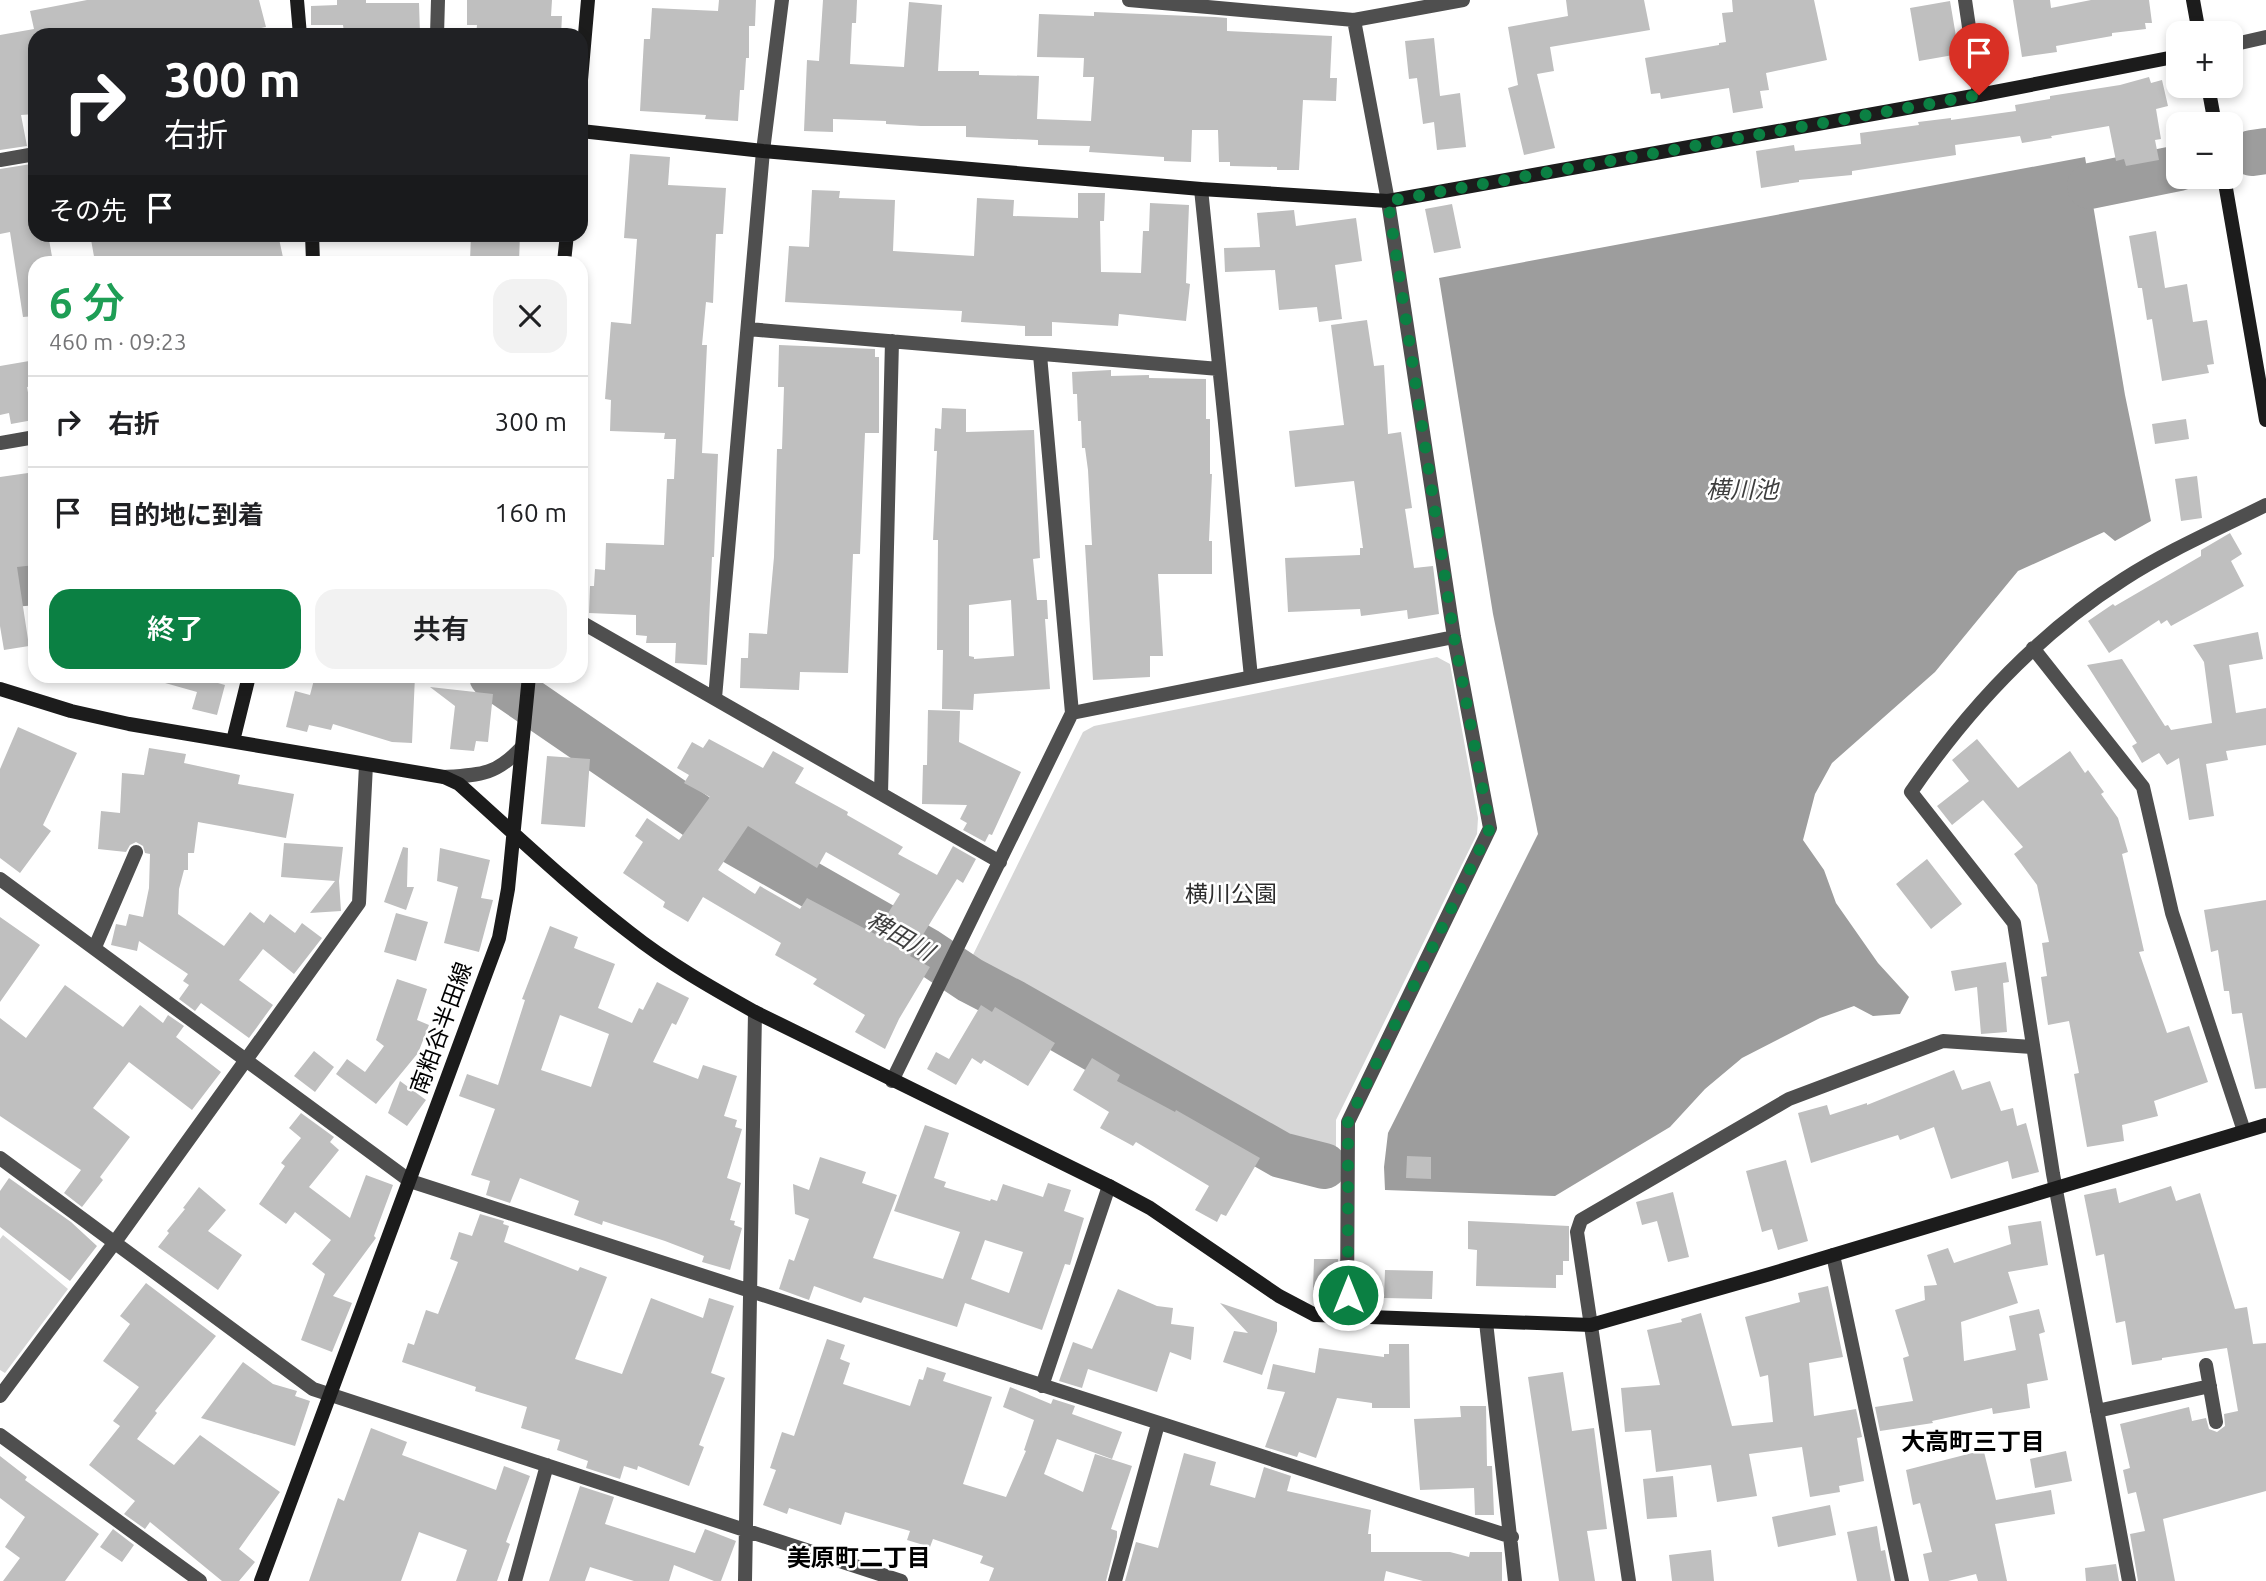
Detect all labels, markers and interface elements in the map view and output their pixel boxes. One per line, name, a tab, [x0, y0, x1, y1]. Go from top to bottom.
map controls	[2166, 21, 2243, 189]
button: +	[2166, 21, 2243, 98]
pin	[1949, 23, 2009, 95]
icon: arrive	[1960, 34, 1998, 72]
text: 300 m	[164, 51, 301, 106]
icon: right	[49, 56, 140, 147]
button: −	[2166, 112, 2243, 189]
text: 右折	[164, 116, 228, 152]
icon: arrive	[141, 189, 179, 227]
text: その先	[49, 196, 127, 225]
text: 6 分	[49, 279, 125, 326]
button: close	[493, 279, 567, 353]
text: 460 m · 09:23	[49, 329, 187, 354]
icon: right	[49, 403, 87, 441]
text: 300 m	[495, 407, 567, 436]
text: 右折	[108, 409, 160, 438]
water label: 横川池	[1706, 476, 1780, 503]
icon: arrive	[49, 494, 87, 532]
text: 160 m	[495, 498, 567, 527]
text: 目的地に到着	[108, 500, 264, 529]
button: 終了	[49, 589, 301, 669]
button: 共有	[315, 589, 567, 669]
park label: 横川公園	[1185, 881, 1277, 906]
water label: 稗田川	[862, 906, 941, 967]
street label: 南粕谷半田線	[405, 959, 476, 1097]
position arrow	[1311, 1258, 1385, 1332]
district label: 大高町三丁目	[1901, 1428, 2045, 1455]
district label: 美原町二丁目	[787, 1544, 931, 1571]

